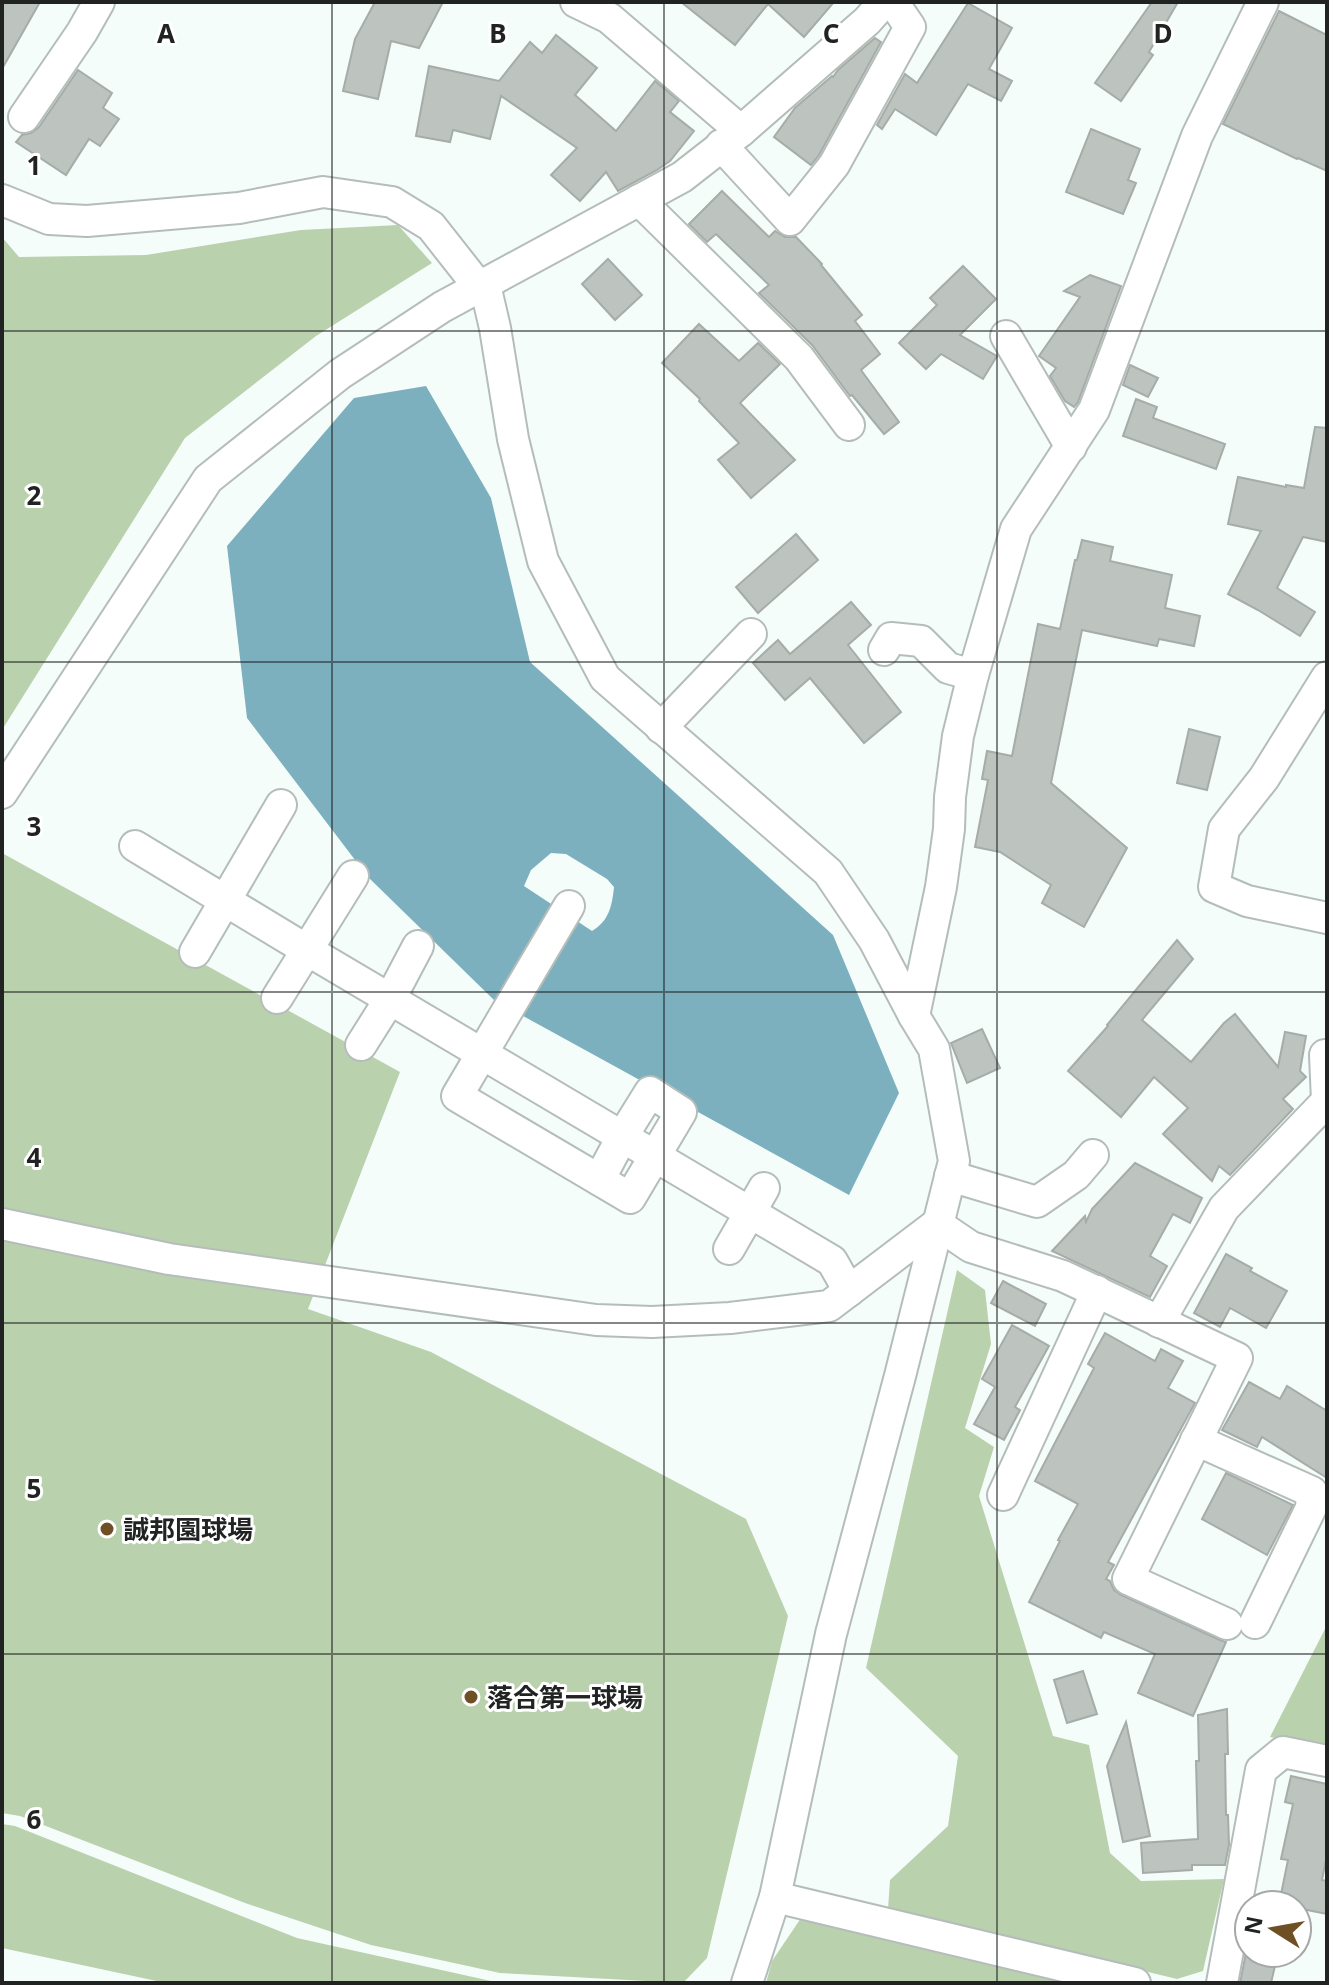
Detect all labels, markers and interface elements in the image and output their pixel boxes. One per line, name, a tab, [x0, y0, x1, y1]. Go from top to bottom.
text: A	[157, 15, 175, 51]
text: B	[489, 15, 507, 51]
text: C	[823, 15, 839, 51]
text: D	[1153, 15, 1173, 51]
text: 1	[27, 147, 41, 183]
text: 2	[27, 477, 42, 513]
text: 3	[27, 808, 41, 844]
text: 4	[27, 1139, 42, 1175]
text: 5	[27, 1470, 41, 1506]
place label: 誠邦園球場	[123, 1511, 253, 1547]
marker: 誠邦園球場	[98, 1520, 116, 1538]
place label: 落合第一球場	[487, 1679, 643, 1715]
marker: 落合第一球場	[462, 1688, 480, 1706]
text: 6	[27, 1801, 42, 1837]
north arrow	[1233, 1889, 1313, 1969]
text: N	[1236, 1913, 1269, 1937]

